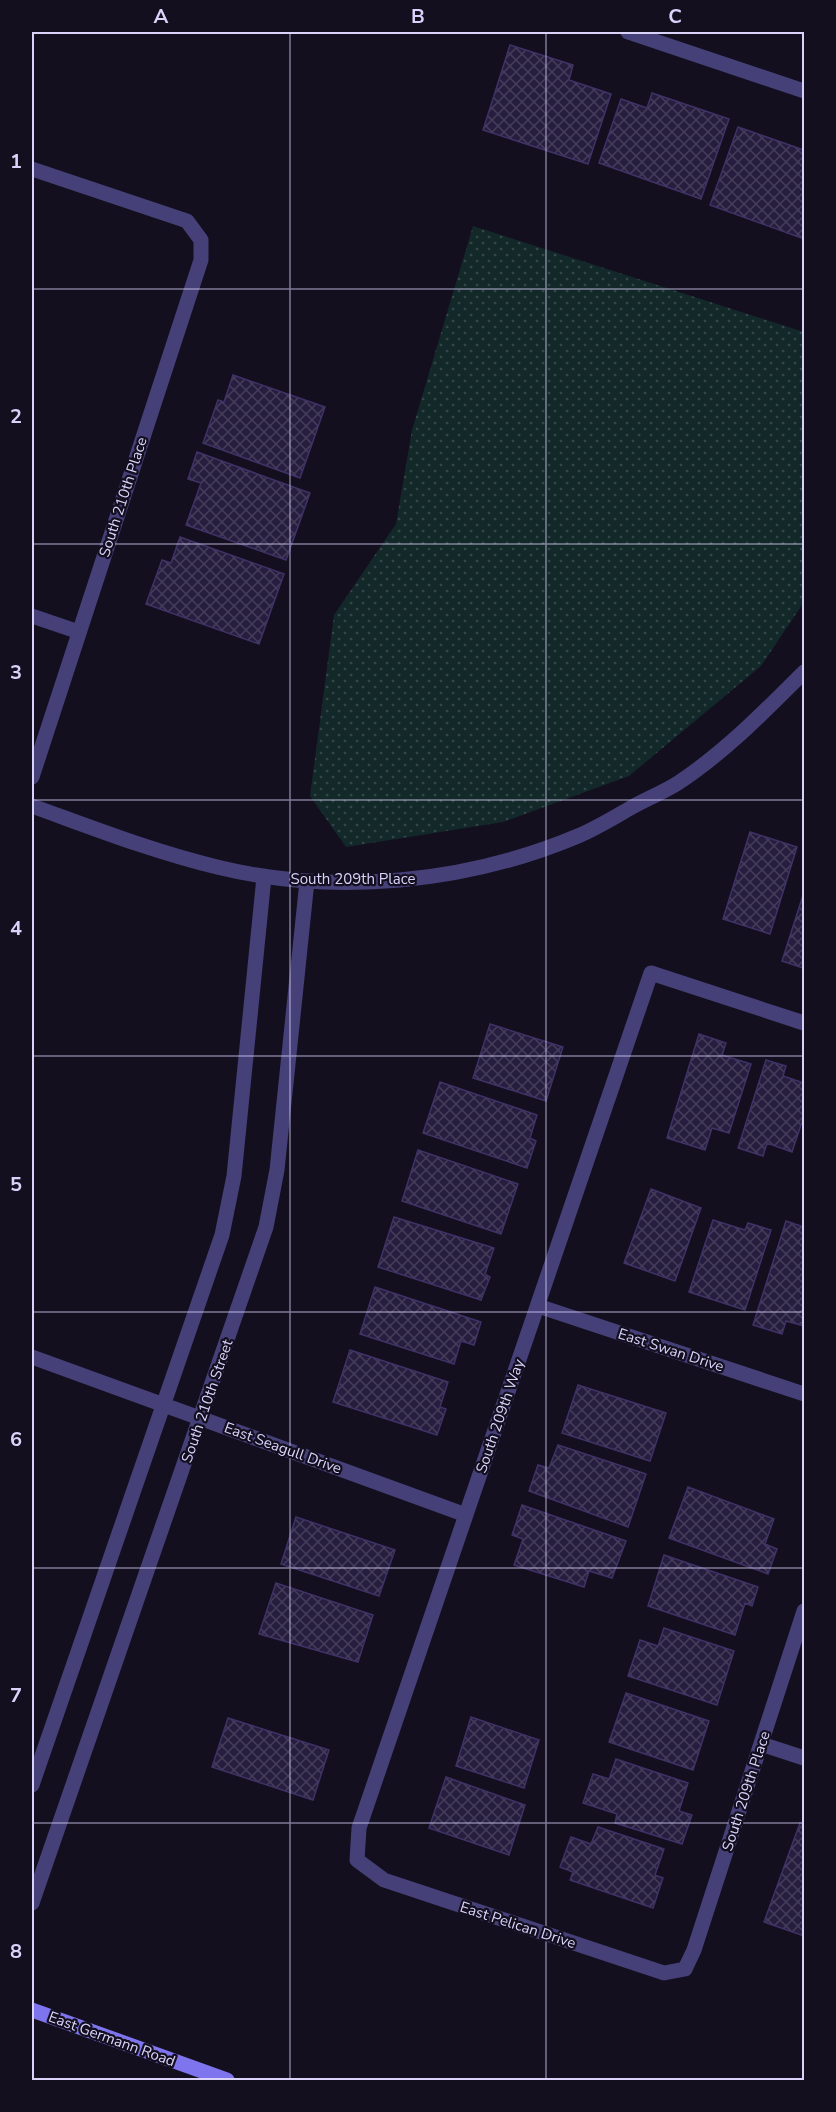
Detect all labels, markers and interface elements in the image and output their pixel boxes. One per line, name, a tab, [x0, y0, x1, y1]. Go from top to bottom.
text: A	[154, 3, 169, 30]
text: B	[411, 3, 425, 30]
text: C	[668, 3, 682, 30]
text: 1	[10, 148, 22, 175]
text: 2	[10, 403, 22, 430]
street label: South 210th Place	[94, 435, 152, 559]
text: 3	[10, 659, 22, 686]
street label: South 209th Place	[291, 869, 415, 889]
text: 4	[10, 915, 22, 942]
text: 5	[10, 1171, 22, 1198]
street label: East Swan Drive	[615, 1323, 727, 1377]
street label: South 210th Street	[177, 1336, 238, 1465]
street label: South 209th Way	[471, 1356, 529, 1476]
street label: East Seagull Drive	[222, 1417, 344, 1479]
text: 6	[10, 1426, 22, 1453]
text: 7	[10, 1682, 22, 1709]
street label: South 209th Place	[717, 1729, 775, 1853]
street label: East Pelican Drive	[458, 1897, 578, 1953]
text: 8	[10, 1938, 22, 1965]
street label: East Germann Road	[46, 2007, 178, 2071]

